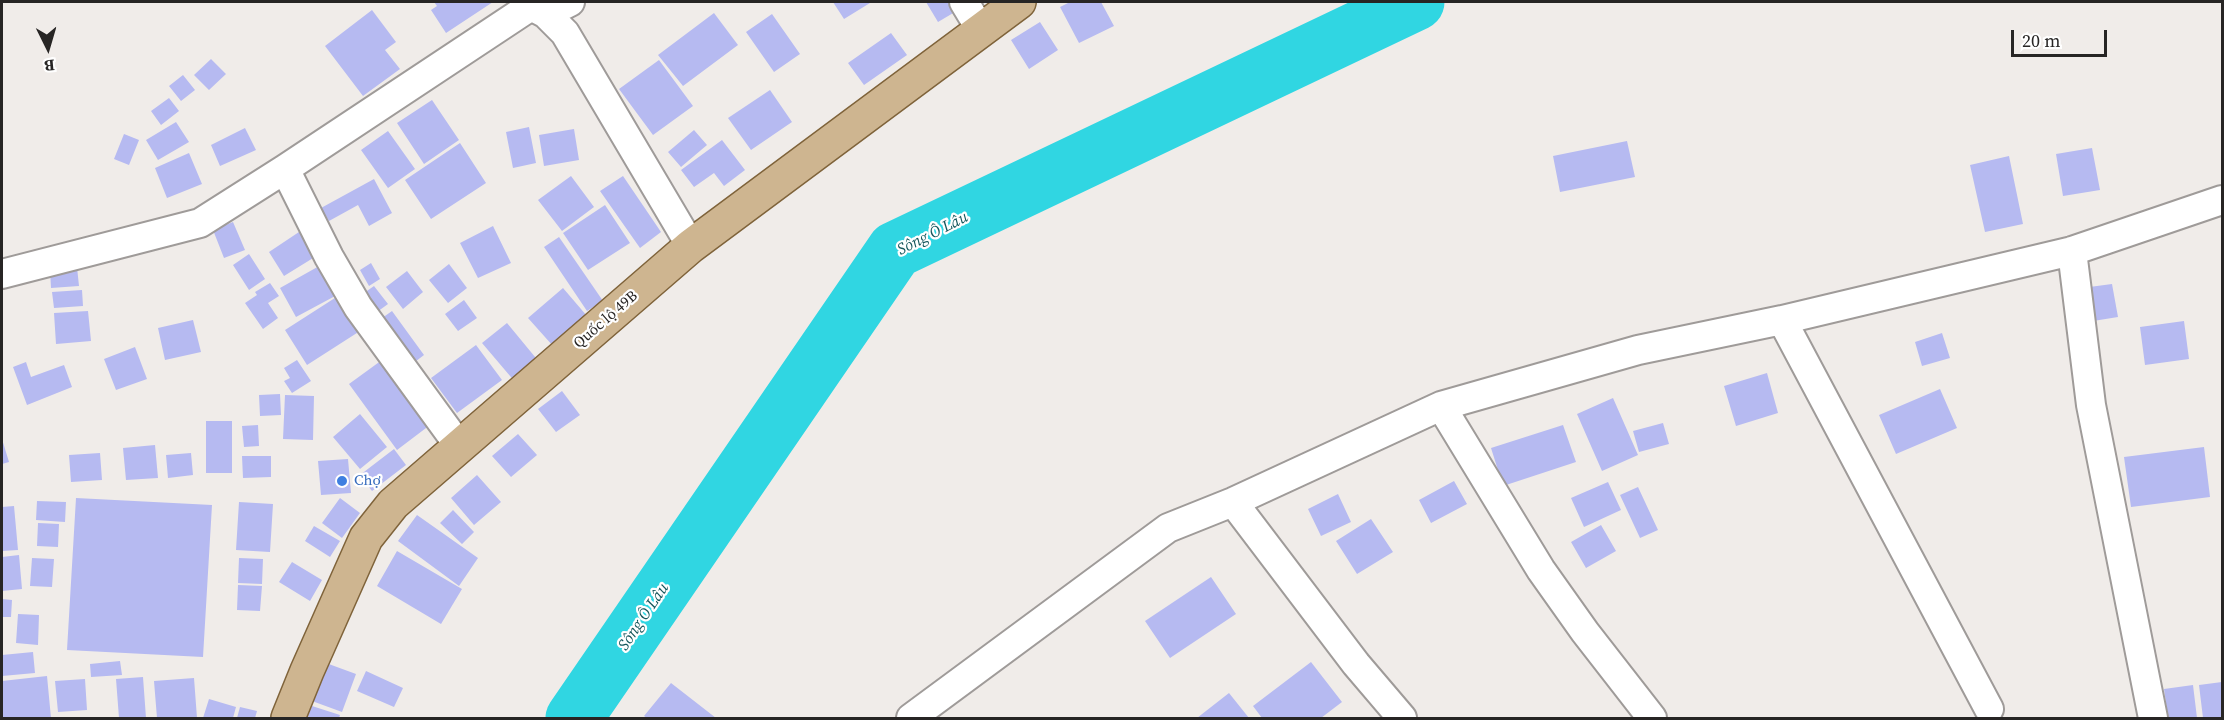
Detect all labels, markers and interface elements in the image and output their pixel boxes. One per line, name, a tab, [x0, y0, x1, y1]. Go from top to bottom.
north arrow	[18, 18, 78, 78]
scale bar	[2014, 18, 2110, 56]
text: 20 m	[2022, 28, 2060, 53]
text: B	[43, 55, 56, 77]
water label: Sông Ô Lâu	[894, 208, 972, 260]
street label: Quốc lộ 49B	[570, 287, 642, 353]
place label: Chợ	[354, 472, 381, 490]
marker: Chợ	[335, 474, 349, 488]
water label: Sông Ô Lâu	[615, 580, 673, 654]

